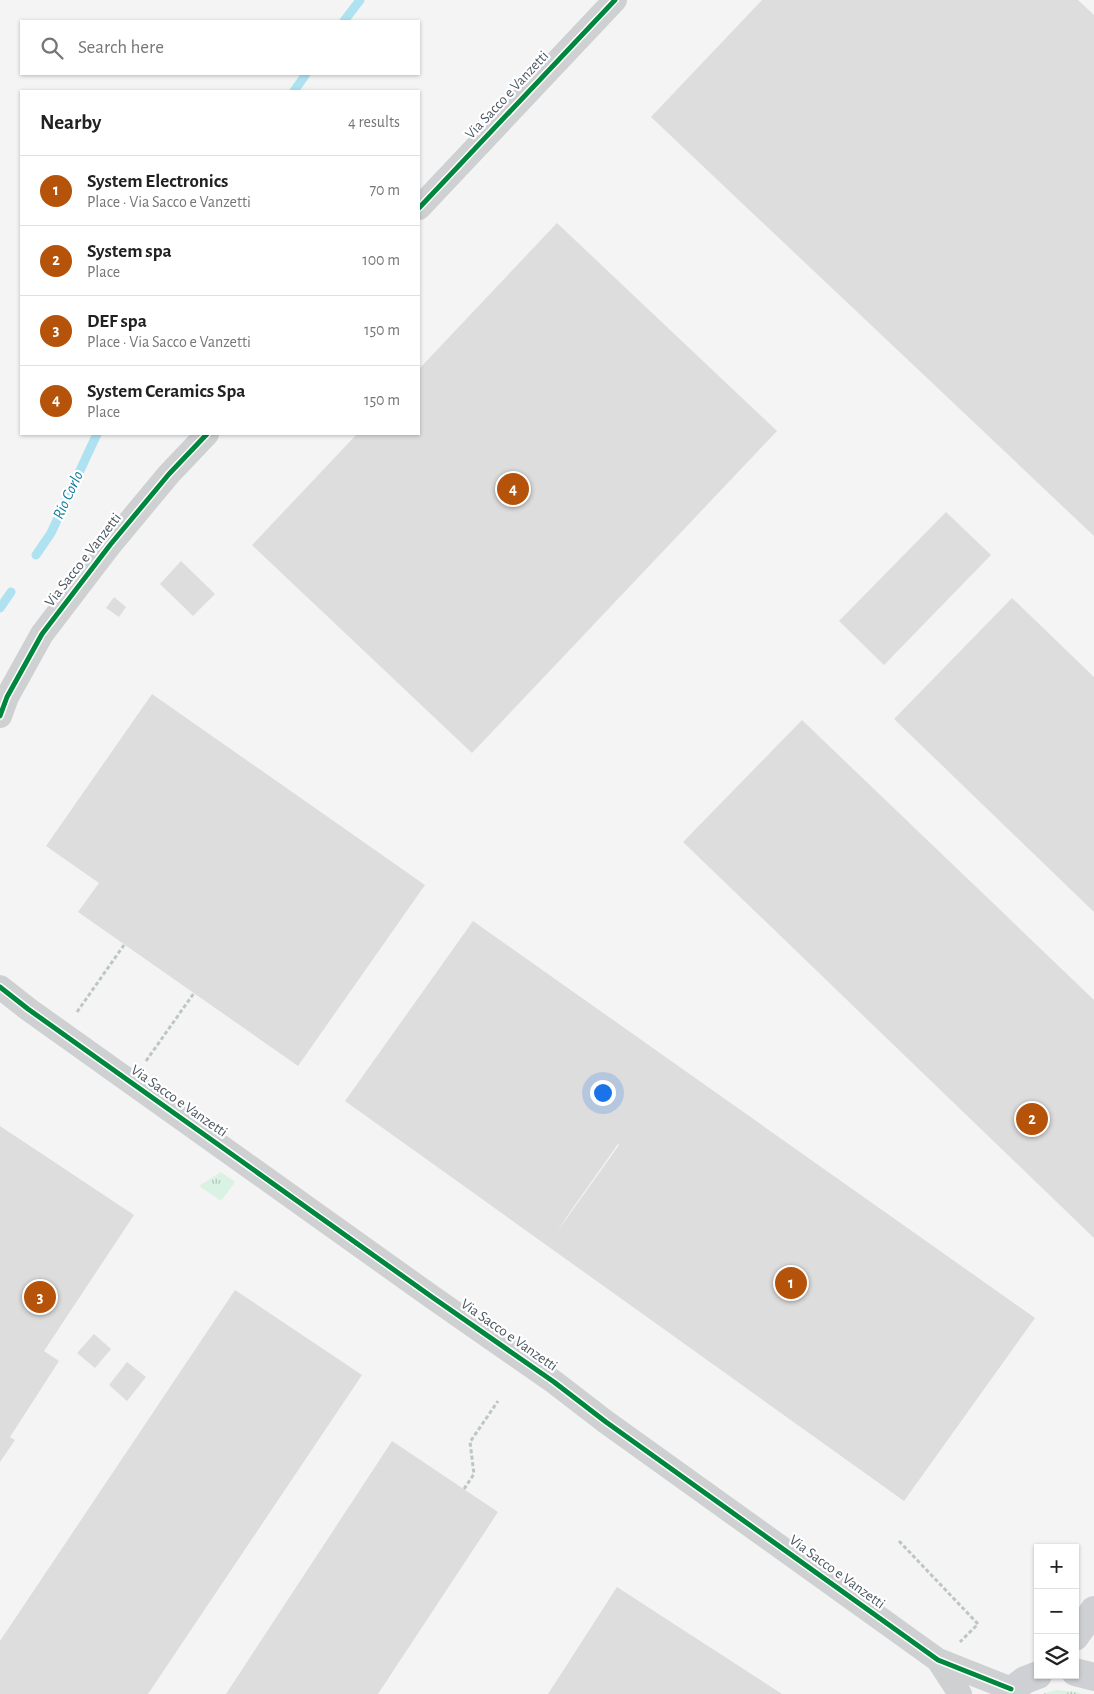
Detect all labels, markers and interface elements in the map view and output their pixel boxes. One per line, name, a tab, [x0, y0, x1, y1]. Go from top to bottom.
search box	[20, 20, 420, 75]
icon: search	[38, 34, 66, 62]
text: Search here	[78, 38, 164, 57]
street label: Via Sacco e Vanzetti	[463, 48, 551, 142]
text: Nearby	[40, 112, 101, 133]
text: 4 results	[348, 114, 400, 130]
text: System Electronics	[87, 172, 228, 191]
text: 1	[53, 182, 59, 198]
text: 70 m	[369, 182, 400, 198]
text: Place · Via Sacco e Vanzetti	[87, 194, 251, 210]
text: System spa	[87, 242, 172, 261]
text: 2	[52, 252, 60, 268]
text: 100 m	[362, 252, 400, 268]
text: Place	[87, 264, 120, 280]
text: DEF spa	[87, 312, 147, 331]
text: 3	[53, 322, 59, 338]
text: 150 m	[364, 322, 400, 338]
text: Place · Via Sacco e Vanzetti	[87, 334, 251, 350]
text: System Ceramics Spa	[87, 382, 245, 401]
text: 4	[52, 392, 60, 408]
text: 150 m	[364, 392, 400, 408]
text: Place	[87, 404, 120, 420]
water label: Rio Corlo	[50, 468, 86, 521]
pin: 4	[497, 470, 529, 508]
street label: Via Sacco e Vanzetti	[42, 510, 124, 610]
street label: Via Sacco e Vanzetti	[128, 1062, 230, 1140]
your location	[590, 1080, 616, 1106]
pin: 2	[1016, 1100, 1048, 1138]
pin: 1	[775, 1264, 807, 1302]
pin: 3	[24, 1278, 56, 1316]
street label: Via Sacco e Vanzetti	[458, 1296, 560, 1374]
street label: Via Sacco e Vanzetti	[786, 1532, 888, 1612]
map controls	[1034, 1544, 1079, 1679]
button: +	[1034, 1544, 1079, 1589]
button: −	[1034, 1589, 1079, 1634]
button: layers	[1034, 1634, 1079, 1679]

